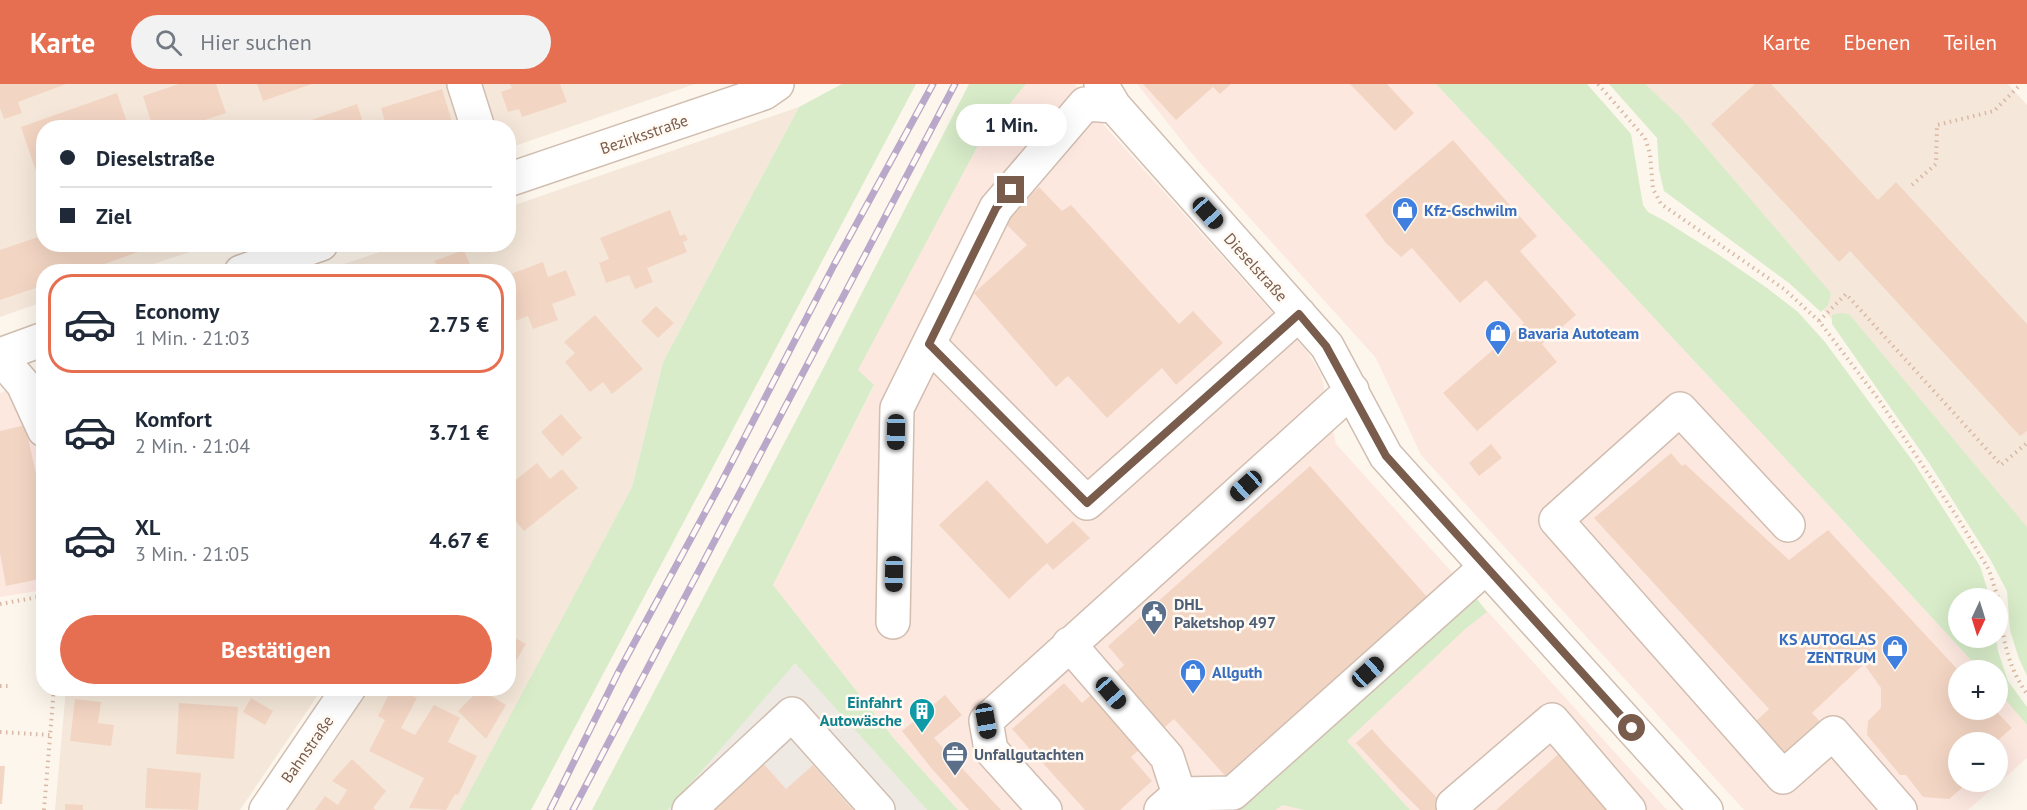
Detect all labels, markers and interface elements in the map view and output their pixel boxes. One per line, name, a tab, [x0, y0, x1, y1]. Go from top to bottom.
search box	[131, 15, 551, 69]
text: Karte	[30, 24, 95, 61]
icon: search	[152, 26, 185, 59]
text: Hier suchen	[200, 28, 312, 56]
text: Karte	[1763, 29, 1811, 56]
text: Ebenen	[1844, 29, 1910, 56]
text: Teilen	[1943, 29, 1997, 56]
callout: 1 Min.	[956, 103, 1066, 145]
street label: Bezirksstraße	[597, 110, 691, 158]
text: 1 Min.	[985, 112, 1038, 138]
text: Dieselstraße	[96, 144, 215, 172]
route end	[997, 176, 1024, 203]
car	[1189, 194, 1227, 232]
shop icon: Kfz-Gschwilm	[1390, 195, 1420, 233]
place label: Kfz-Gschwilm	[1424, 200, 1517, 220]
text: Ziel	[96, 202, 131, 230]
street label: Dieselstraße	[1220, 229, 1292, 305]
icon: car	[63, 297, 117, 351]
text: Economy	[135, 297, 219, 325]
text: 2.75 €	[428, 310, 489, 338]
shop icon: Bavaria Autoteam	[1483, 318, 1513, 356]
place label: Bavaria Autoteam	[1518, 323, 1639, 343]
text: 1 Min. · 21:03	[135, 325, 250, 351]
icon: car	[63, 405, 117, 459]
text: Komfort	[135, 405, 212, 433]
car	[887, 414, 905, 450]
text: 3.71 €	[428, 418, 489, 446]
text: 2 Min. · 21:04	[135, 433, 250, 459]
car	[1227, 467, 1265, 505]
icon: car	[63, 513, 117, 567]
text: XL	[135, 513, 160, 541]
text: 4.67 €	[429, 526, 489, 554]
text: 3 Min. · 21:05	[135, 541, 250, 567]
car	[885, 556, 903, 592]
north arrow	[1948, 588, 2008, 648]
map controls	[1948, 588, 2008, 792]
place label: DHL Paketshop 497	[1174, 594, 1276, 632]
public building icon: DHL Paketshop 497	[1139, 598, 1169, 636]
button: Bestätigen	[60, 615, 492, 684]
place label: KS AUTOGLAS ZENTRUM	[1779, 629, 1876, 667]
shop icon: KS AUTOGLAS ZENTRUM	[1880, 633, 1910, 671]
car	[1349, 653, 1387, 691]
shop icon: Allguth	[1178, 657, 1208, 695]
button: +	[1948, 660, 2008, 720]
place label: Allguth	[1212, 662, 1263, 682]
car	[1092, 674, 1130, 712]
place label: Einfahrt Autowäsche	[820, 692, 902, 730]
building icon: Einfahrt Autowäsche	[907, 696, 937, 734]
car	[974, 702, 998, 740]
street label: Bahnstraße	[276, 711, 338, 787]
route start	[1618, 714, 1645, 741]
button: −	[1948, 732, 2008, 792]
office icon: Unfallgutachten	[940, 739, 970, 777]
place label: Unfallgutachten	[974, 744, 1084, 764]

